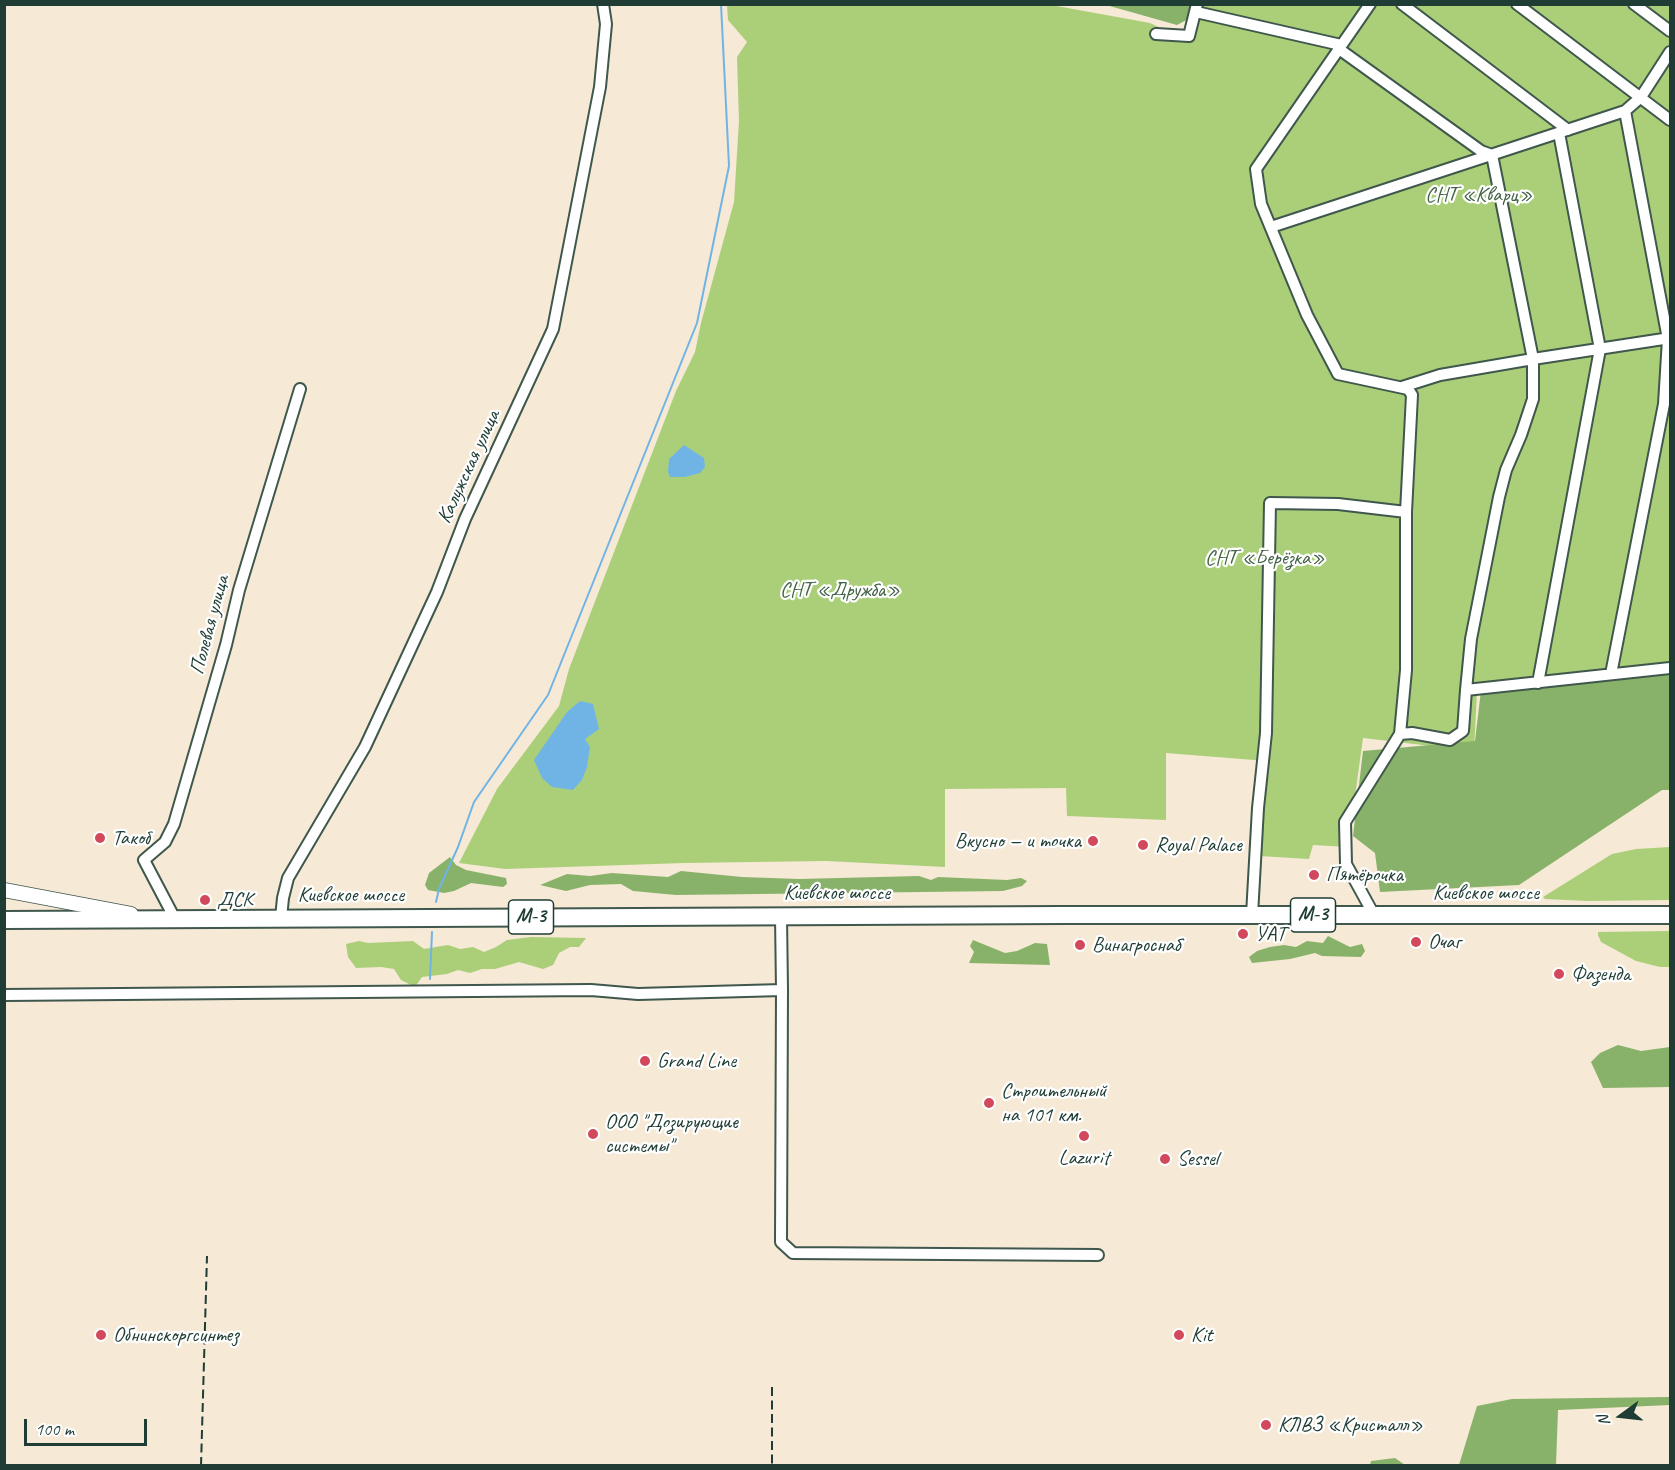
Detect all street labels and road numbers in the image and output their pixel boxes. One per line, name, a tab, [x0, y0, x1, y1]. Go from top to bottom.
street label: Калужская улица	[432, 406, 506, 528]
street label: Полевая улица	[185, 573, 235, 677]
street label: Киевское шоссе	[784, 880, 890, 906]
street label: Киевское шоссе	[1433, 880, 1539, 906]
street label: Киевское шоссе	[298, 882, 404, 908]
road number: М-3	[1290, 898, 1336, 932]
road number: М-3	[508, 900, 554, 934]

